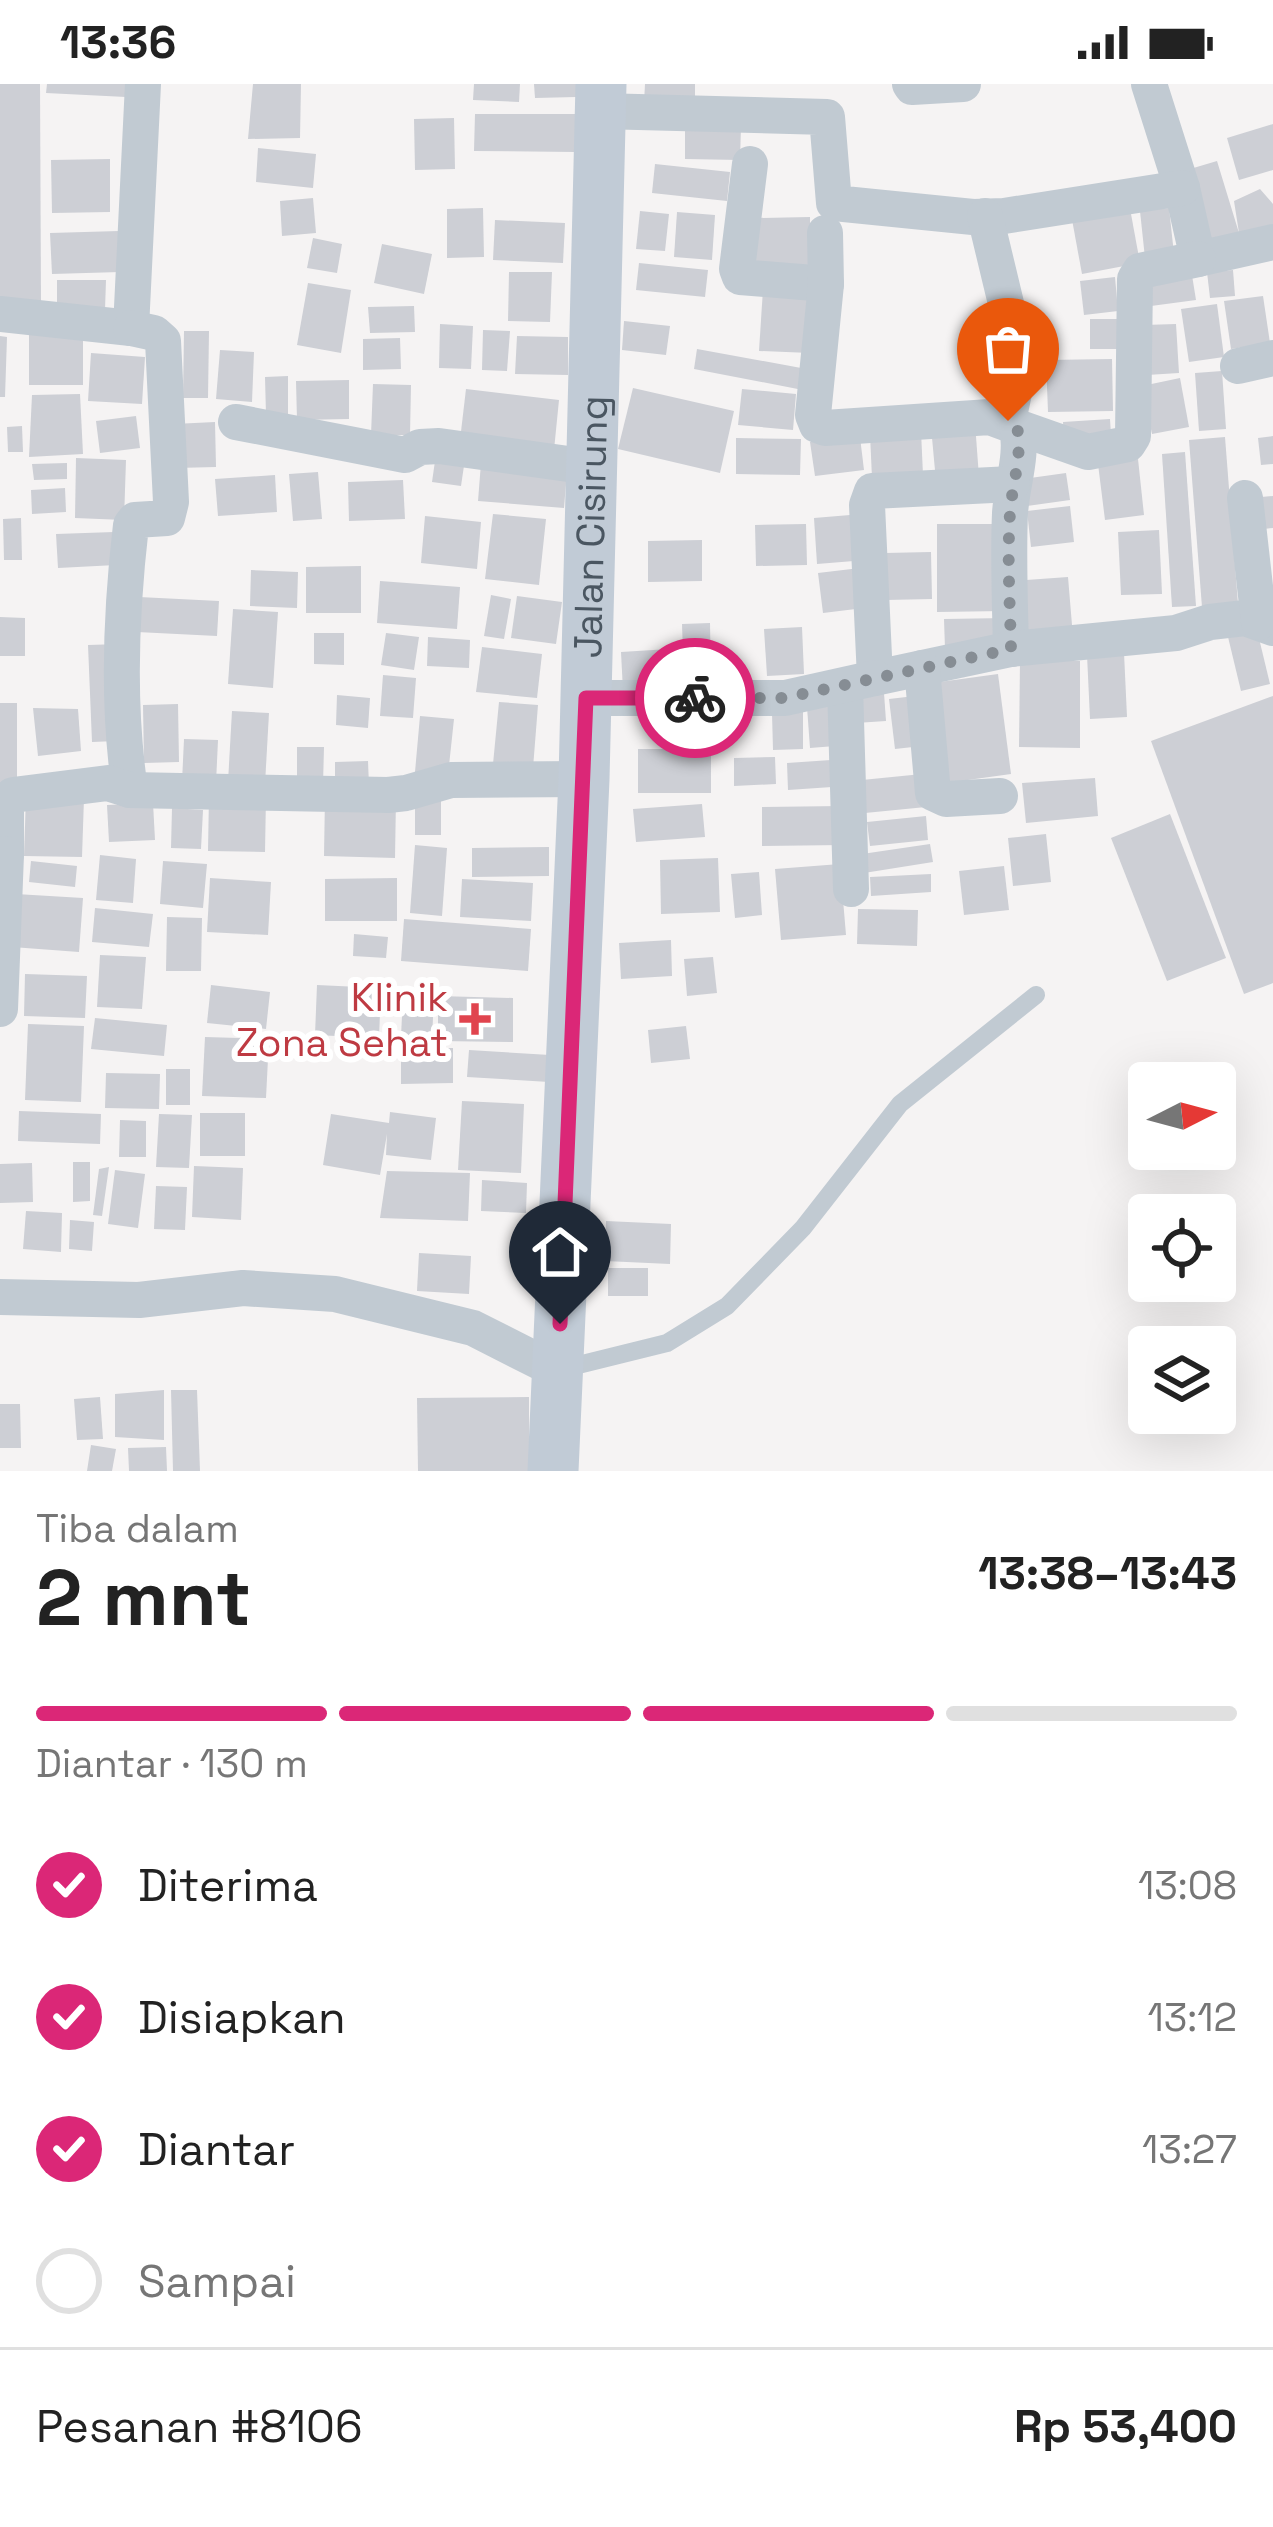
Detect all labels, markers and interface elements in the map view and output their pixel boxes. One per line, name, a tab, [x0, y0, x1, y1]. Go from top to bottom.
text: 13:36	[60, 14, 176, 71]
pin	[957, 298, 1059, 421]
icon: bag	[975, 316, 1041, 382]
street label: Jalan Cisirung	[563, 395, 618, 659]
courier	[635, 638, 755, 758]
icon: bike	[662, 665, 728, 731]
place label: Klinik Zona Sehat	[236, 973, 448, 1067]
marker: Klinik Zona Sehat	[459, 1003, 491, 1035]
north arrow	[1128, 1062, 1236, 1170]
map controls	[1128, 1062, 1236, 1434]
button: locate	[1128, 1194, 1236, 1302]
pin	[509, 1201, 611, 1324]
icon: home	[527, 1219, 593, 1285]
button: layers	[1128, 1326, 1236, 1434]
text: Tiba dalam	[36, 1504, 239, 1553]
text: 13:38–13:43	[978, 1545, 1237, 1602]
text: 2 mnt	[36, 1548, 251, 1648]
text: Diantar · 130 m	[36, 1739, 308, 1788]
icon: check	[36, 1852, 102, 1918]
text: Diterima	[138, 1857, 318, 1914]
text: 13:08	[1138, 1861, 1237, 1910]
icon: check	[36, 1984, 102, 2050]
text: Disiapkan	[138, 1989, 346, 2046]
text: 13:12	[1147, 1993, 1237, 2042]
icon: check	[36, 2116, 102, 2182]
text: Diantar	[138, 2121, 295, 2178]
text: 13:27	[1142, 2125, 1237, 2174]
text: Sampai	[138, 2253, 296, 2310]
text: Pesanan #8106	[36, 2398, 362, 2455]
text: Rp 53,400	[1014, 2398, 1237, 2455]

